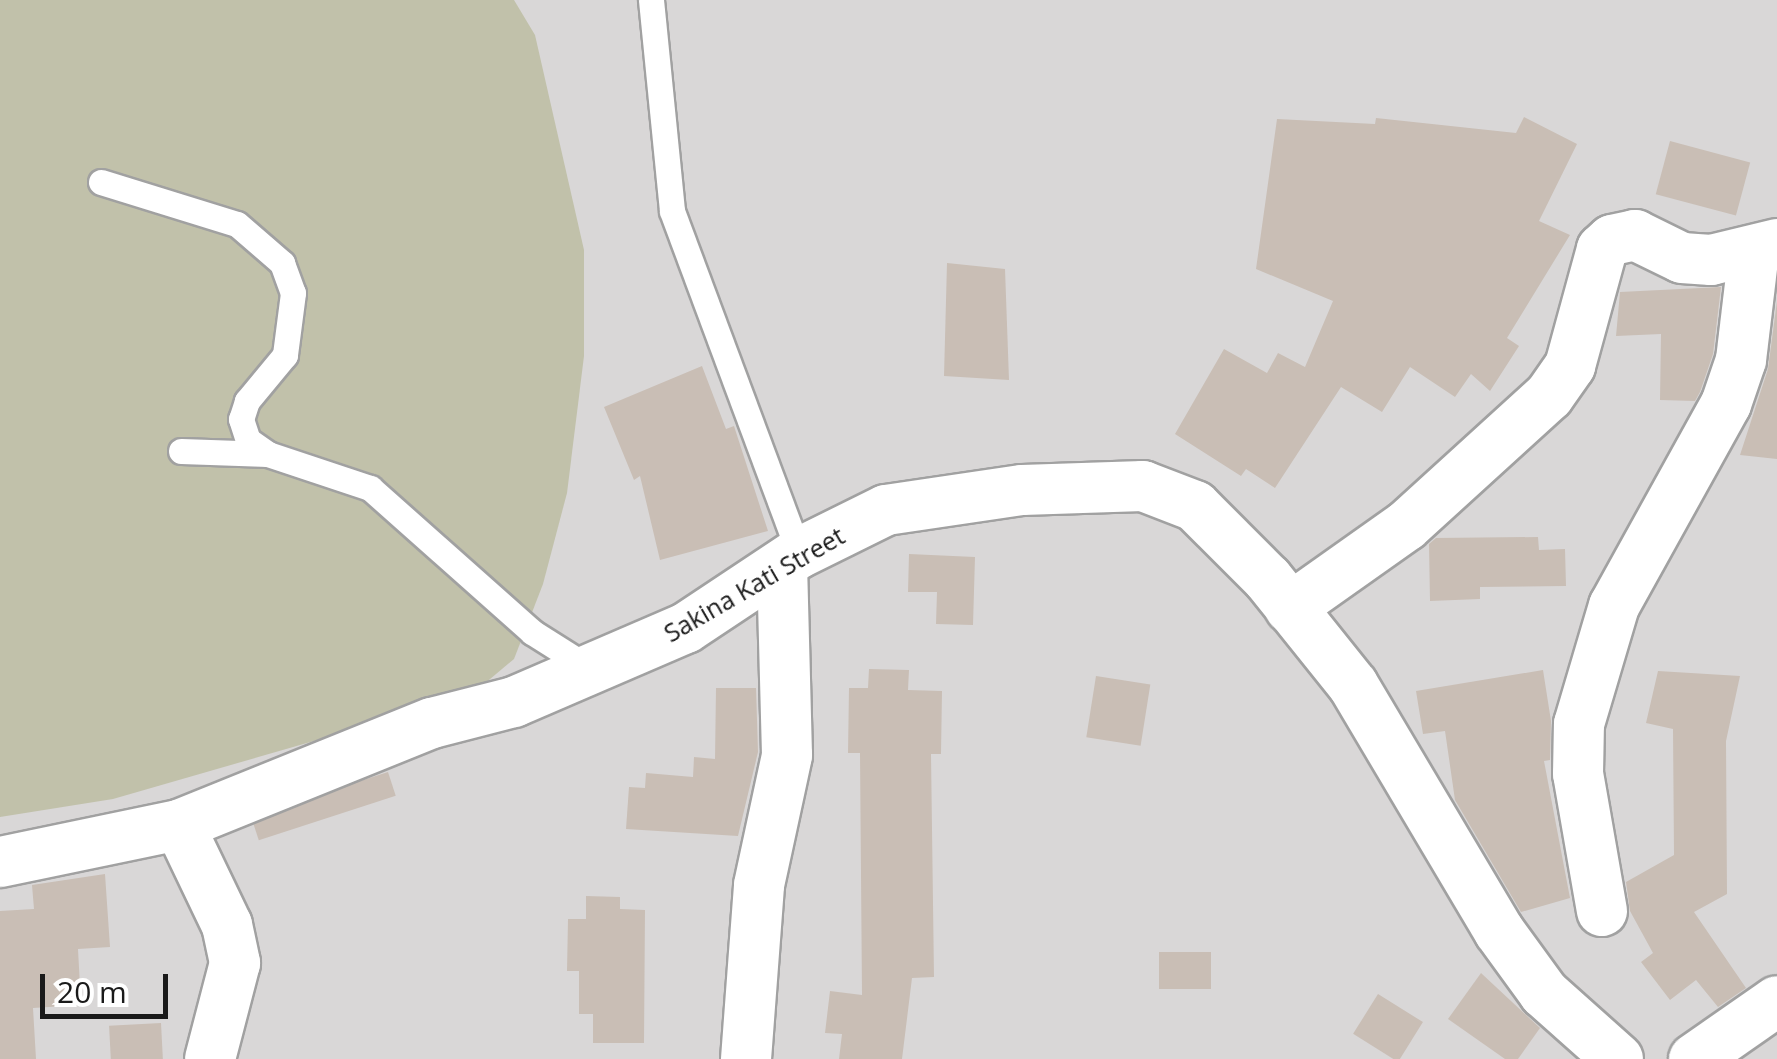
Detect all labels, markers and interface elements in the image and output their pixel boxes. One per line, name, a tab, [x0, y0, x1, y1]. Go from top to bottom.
street label: Sakina Kati Street	[658, 520, 850, 648]
scale bar	[45, 954, 172, 1016]
text: 20 m	[57, 971, 127, 1012]

